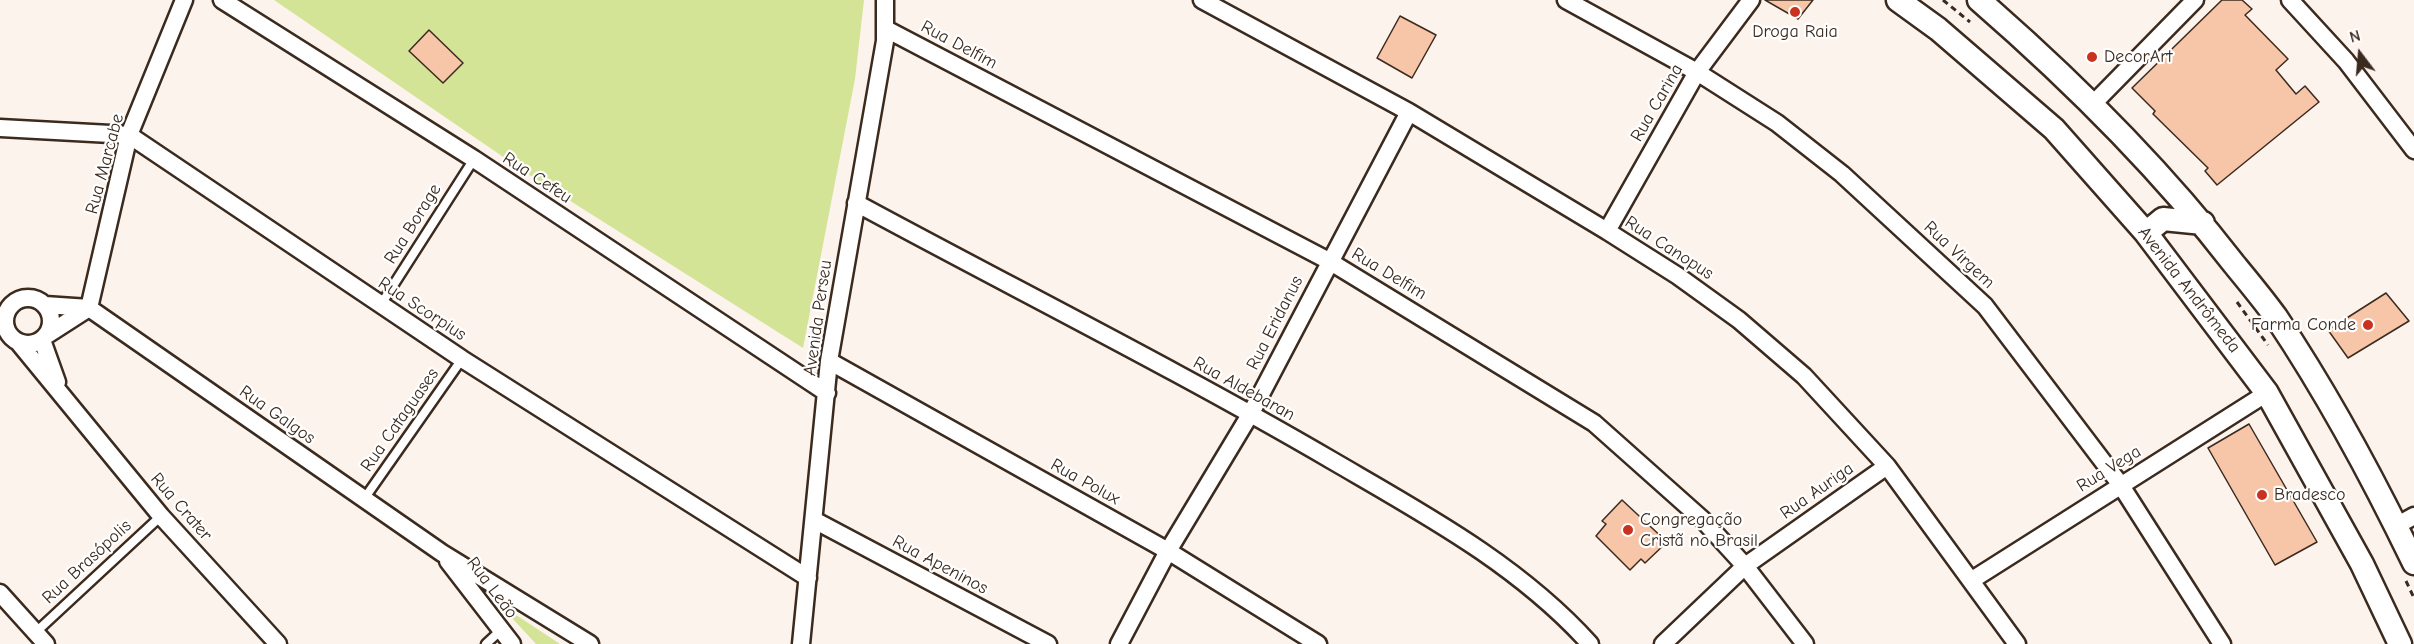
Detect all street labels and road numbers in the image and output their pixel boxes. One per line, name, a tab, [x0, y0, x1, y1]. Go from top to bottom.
street label: Rua Delfim	[917, 16, 1001, 74]
street label: Rua Carina	[1626, 60, 1688, 146]
street label: Rua Marcabe	[81, 112, 129, 216]
street label: Rua Cefeu	[498, 148, 576, 208]
street label: Rua Borage	[380, 180, 446, 268]
street label: Rua Canopus	[1621, 211, 1717, 285]
street label: Rua Virgem	[1919, 217, 1999, 293]
street label: Avenida Andrômeda	[2133, 223, 2245, 357]
street label: Rua Delfim	[1348, 243, 1430, 305]
street label: Avenida Perseu	[799, 259, 837, 377]
street label: Rua Scorpius	[374, 272, 470, 346]
street label: Rua Eridanus	[1242, 272, 1308, 374]
street label: Rua Aldebaran	[1189, 352, 1299, 426]
street label: Rua Cataguases	[356, 364, 444, 476]
street label: Rua Galgos	[235, 381, 319, 449]
street label: Rua Vega	[2073, 441, 2145, 497]
street label: Rua Polux	[1047, 454, 1123, 510]
street label: Rua Auriga	[1776, 458, 1858, 524]
street label: Rua Crater	[146, 469, 216, 545]
street label: Rua Brasópolis	[38, 515, 136, 609]
street label: Rua Apeninos	[889, 531, 991, 599]
street label: Rua Leão	[462, 553, 522, 623]

